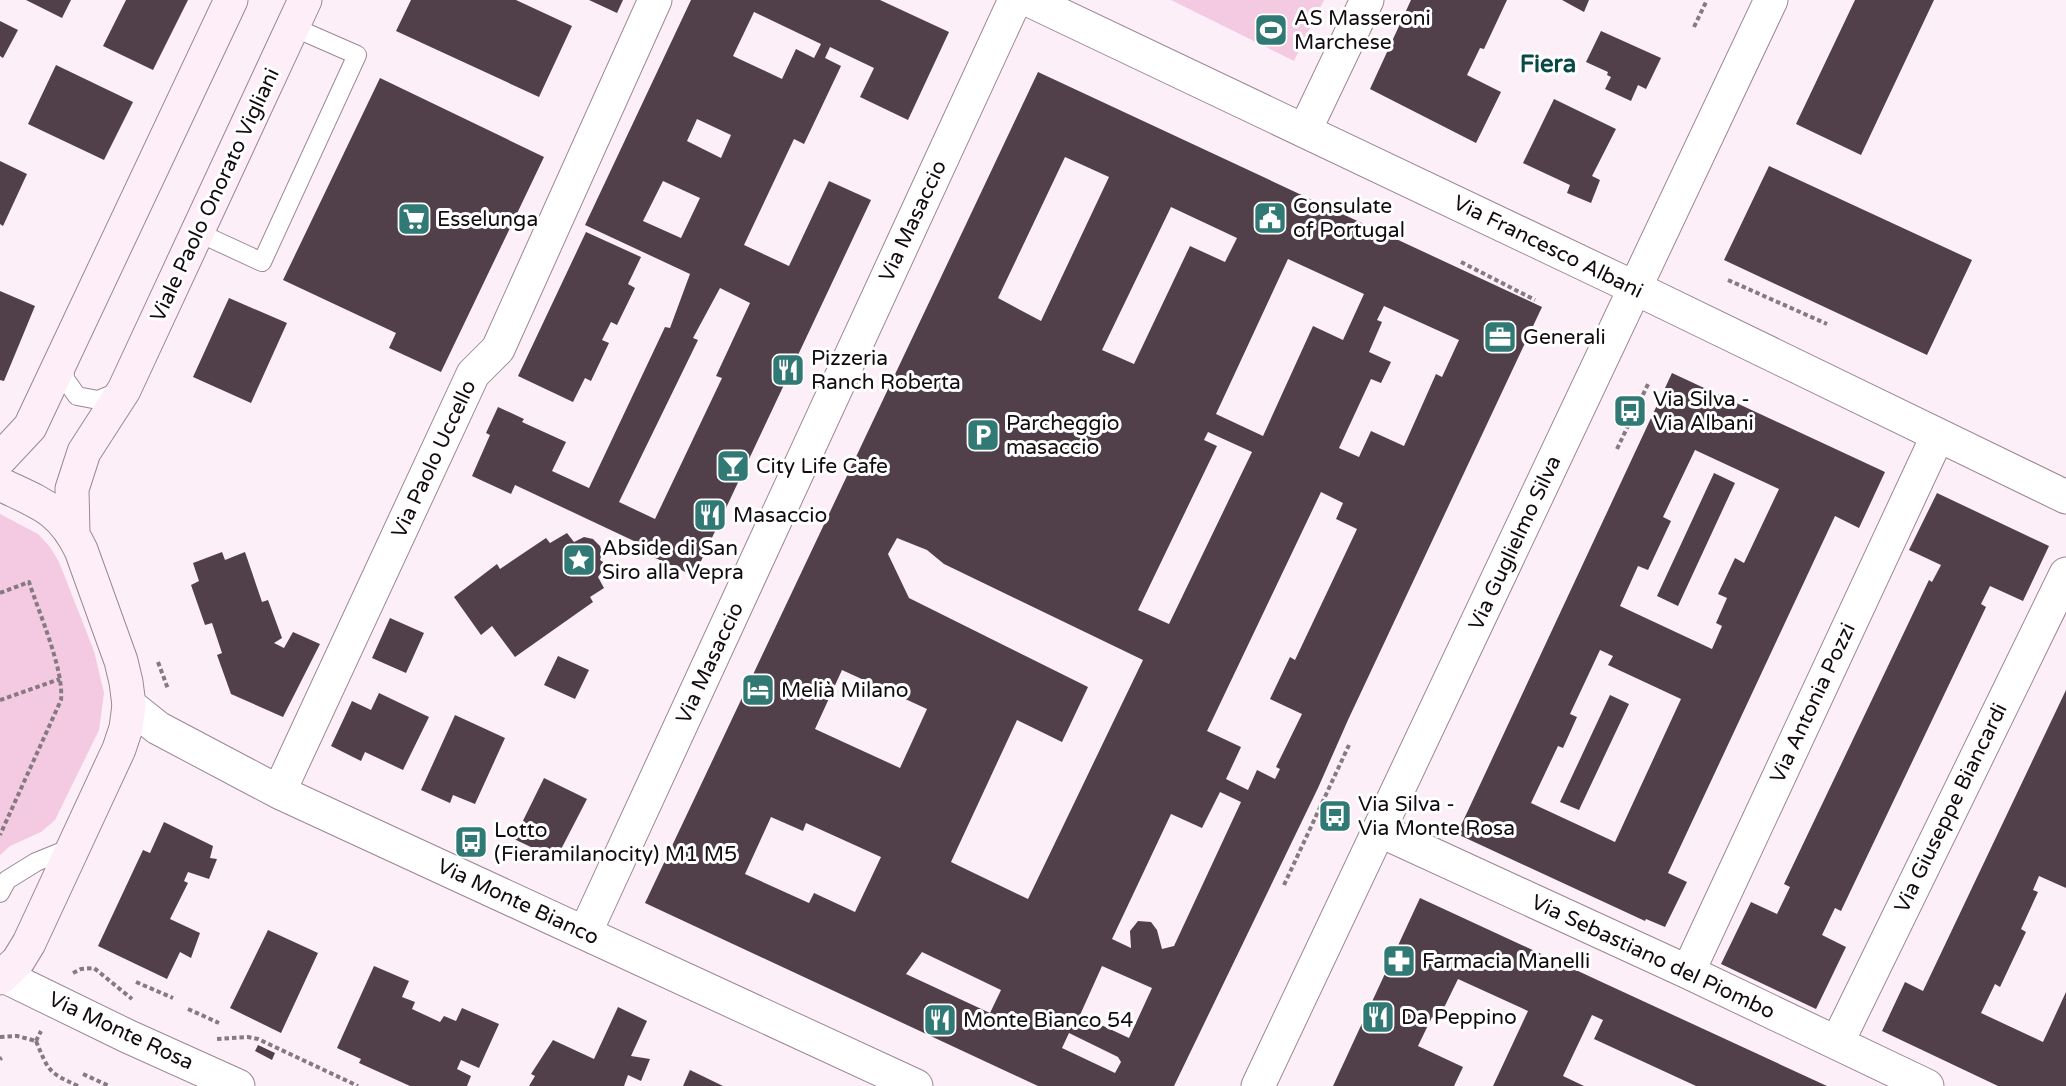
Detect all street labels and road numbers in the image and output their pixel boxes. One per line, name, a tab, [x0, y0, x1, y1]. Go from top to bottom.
street label: Viale Paolo Onorato Vigliani	[145, 64, 285, 326]
street label: Via Masaccio	[874, 156, 952, 286]
street label: Via Francesco Albani	[1449, 190, 1647, 304]
street label: Via Paolo Uccello	[386, 376, 482, 542]
street label: Via Guglielmo Silva	[1464, 452, 1566, 634]
street label: Via Masaccio	[671, 598, 749, 728]
street label: Via Antonia Pozzi	[1765, 619, 1861, 787]
street label: Via Giuseppe Biancardi	[1889, 699, 2013, 917]
street label: Via Monte Bianco	[433, 854, 603, 950]
street label: Via Sebastiano del Piombo	[1527, 889, 1779, 1025]
street label: Via Monte Rosa	[45, 986, 197, 1076]

